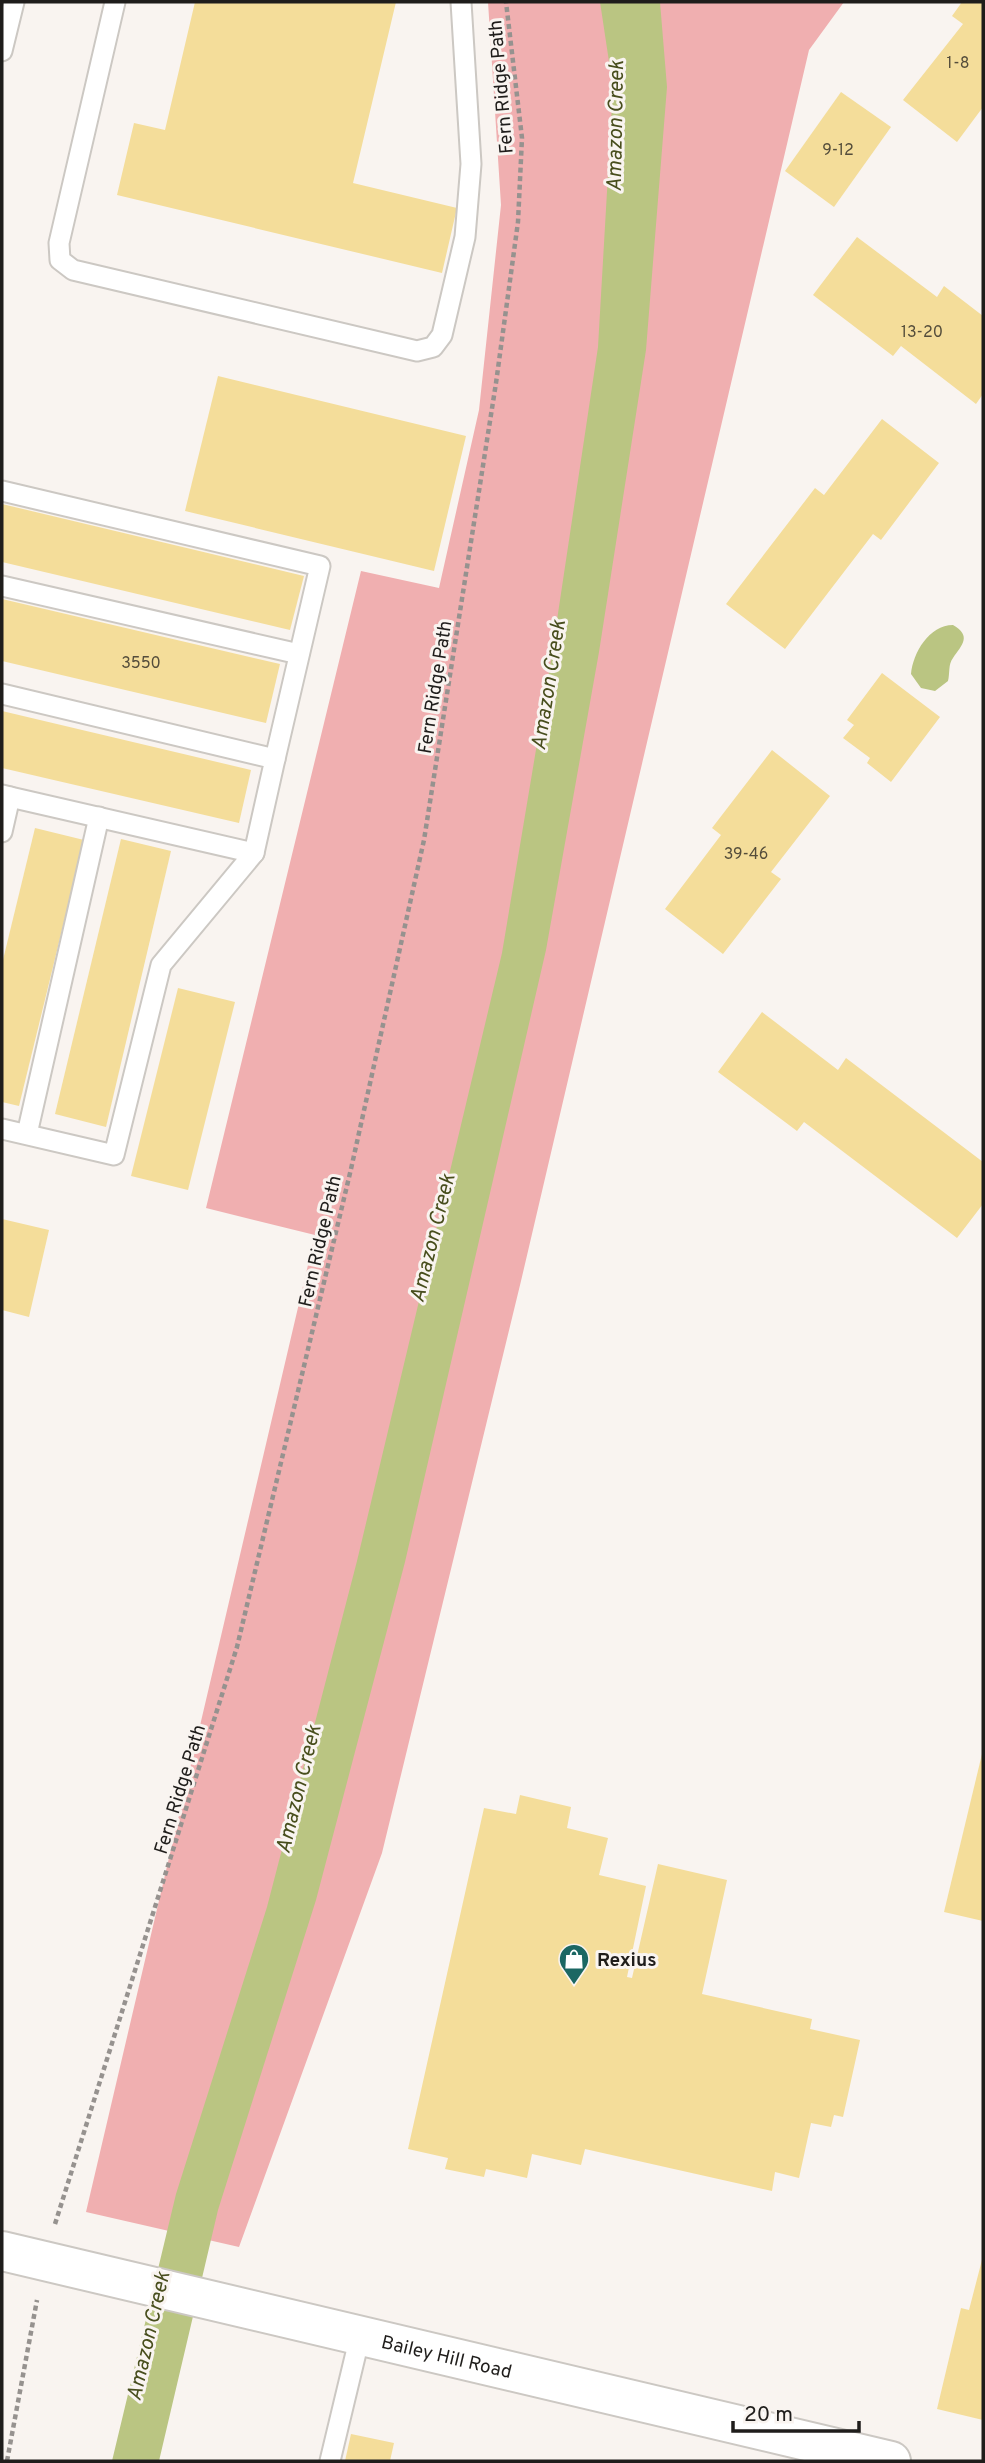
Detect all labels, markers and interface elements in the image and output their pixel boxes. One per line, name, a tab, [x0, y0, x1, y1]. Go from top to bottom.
street label: Fern Ridge Path	[484, 19, 520, 155]
house number: 1-8	[947, 54, 969, 74]
water label: Amazon Creek	[602, 60, 631, 192]
house number: 9-12	[822, 141, 854, 161]
house number: 13-20	[901, 323, 943, 343]
water label: Amazon Creek	[526, 618, 573, 752]
street label: Fern Ridge Path	[414, 619, 458, 755]
house number: 3550	[121, 654, 161, 674]
house number: 39-46	[724, 845, 768, 865]
water label: Amazon Creek	[404, 1171, 463, 1305]
street label: Fern Ridge Path	[294, 1173, 348, 1310]
street label: Fern Ridge Path	[150, 1722, 212, 1857]
water label: Amazon Creek	[270, 1722, 329, 1856]
shop icon: Rexius	[557, 1942, 591, 1986]
place label: Rexius	[597, 1949, 657, 1973]
water label: Amazon Creek	[122, 2269, 178, 2403]
street label: Bailey Hill Road	[379, 2331, 514, 2385]
scale bar	[733, 2390, 859, 2434]
text: 20 m	[744, 2402, 793, 2429]

